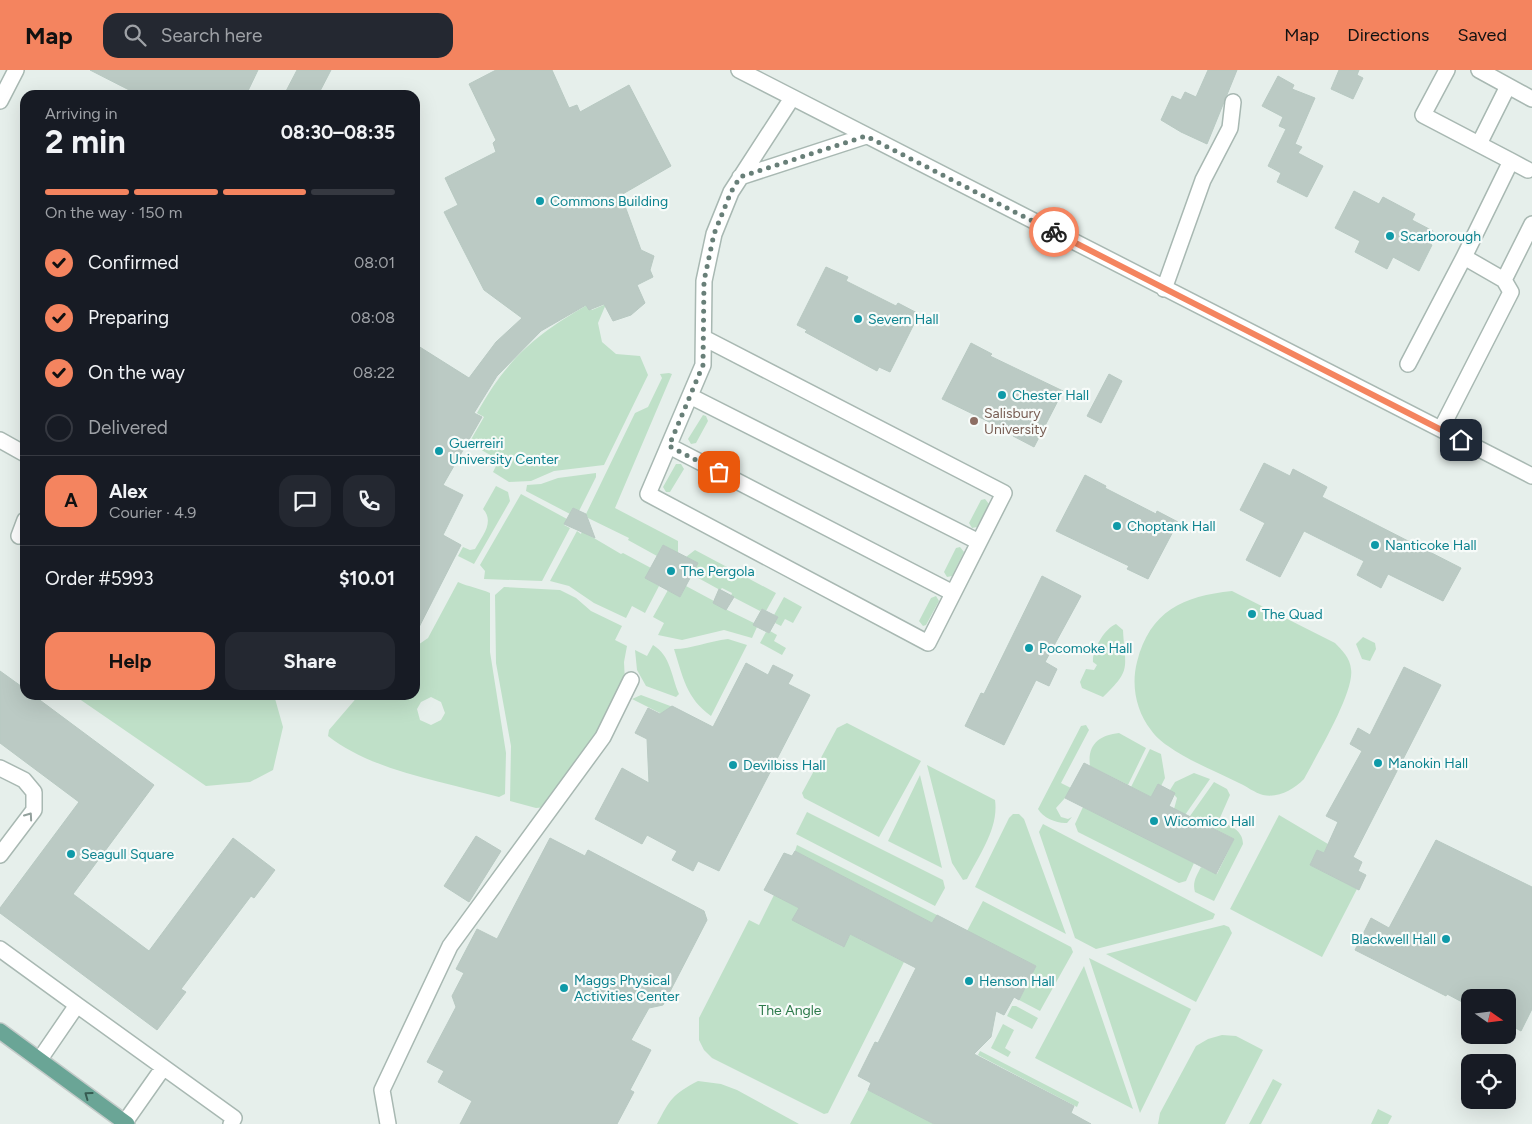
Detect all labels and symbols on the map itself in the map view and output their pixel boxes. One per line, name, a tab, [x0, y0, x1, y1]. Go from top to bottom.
place label: Commons Building	[550, 193, 668, 210]
marker: Commons Building	[534, 195, 546, 207]
courier	[1029, 207, 1079, 257]
place label: Scarborough	[1400, 228, 1481, 245]
marker: Scarborough	[1384, 230, 1396, 242]
place label: Severn Hall	[868, 311, 939, 328]
marker: Severn Hall	[852, 313, 864, 325]
place label: Chester Hall	[1012, 387, 1089, 404]
marker: Chester Hall	[996, 389, 1008, 401]
place label: Salisbury University	[984, 405, 1048, 438]
marker: Salisbury University	[968, 415, 980, 427]
pin	[1440, 419, 1482, 461]
place label: Guerreiri University Center	[449, 435, 559, 468]
marker: Guerreiri University Center	[433, 445, 445, 457]
pin	[698, 451, 740, 493]
place label: Choptank Hall	[1127, 518, 1216, 535]
marker: Choptank Hall	[1111, 520, 1123, 532]
place label: Nanticoke Hall	[1385, 537, 1477, 554]
marker: Nanticoke Hall	[1369, 539, 1381, 551]
place label: The Pergola	[681, 563, 755, 580]
marker: The Pergola	[665, 565, 677, 577]
place label: The Quad	[1262, 606, 1323, 623]
marker: The Quad	[1246, 608, 1258, 620]
place label: Pocomoke Hall	[1039, 640, 1132, 657]
marker: Pocomoke Hall	[1023, 642, 1035, 654]
place label: Manokin Hall	[1388, 755, 1468, 772]
place label: Devilbiss Hall	[743, 757, 825, 774]
marker: Manokin Hall	[1372, 757, 1384, 769]
marker: Devilbiss Hall	[727, 759, 739, 771]
one-way arrow	[23, 812, 32, 822]
place label: Wicomico Hall	[1164, 813, 1255, 830]
marker: Wicomico Hall	[1148, 815, 1160, 827]
place label: Seagull Square	[81, 846, 174, 863]
marker: Seagull Square	[65, 848, 77, 860]
place label: Blackwell Hall	[1351, 931, 1436, 948]
marker: Blackwell Hall	[1440, 933, 1452, 945]
place label: Maggs Physical Activities Center	[574, 972, 680, 1005]
place label: Henson Hall	[979, 973, 1055, 990]
marker: Henson Hall	[963, 975, 975, 987]
marker: Maggs Physical Activities Center	[558, 982, 570, 994]
north arrow	[1461, 989, 1516, 1044]
park label: The Angle	[759, 1002, 822, 1019]
one-way arrow	[84, 1092, 94, 1101]

